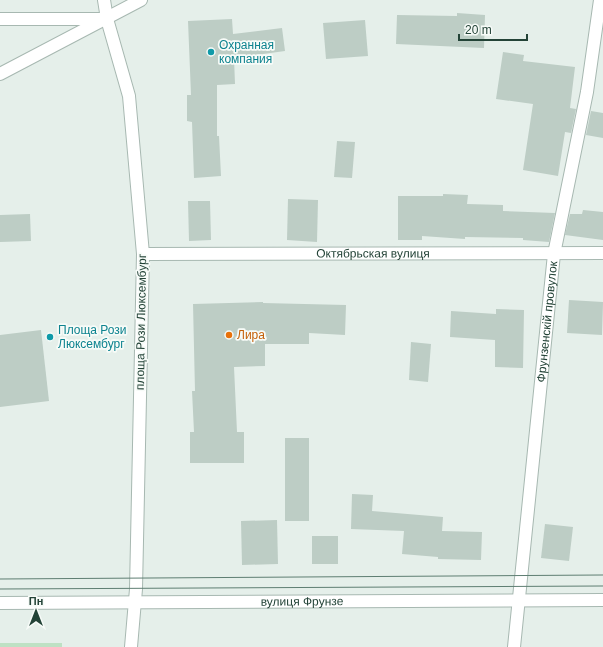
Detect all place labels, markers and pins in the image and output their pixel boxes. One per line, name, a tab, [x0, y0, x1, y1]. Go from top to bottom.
place label: Охранная компания	[219, 38, 274, 66]
marker: Охранная компания	[206, 47, 216, 57]
place label: Площа Рози Люксембург	[58, 323, 127, 351]
place label: Лира	[237, 328, 265, 342]
marker: Лира	[224, 330, 234, 340]
marker: Площа Рози Люксембург	[45, 332, 55, 342]

